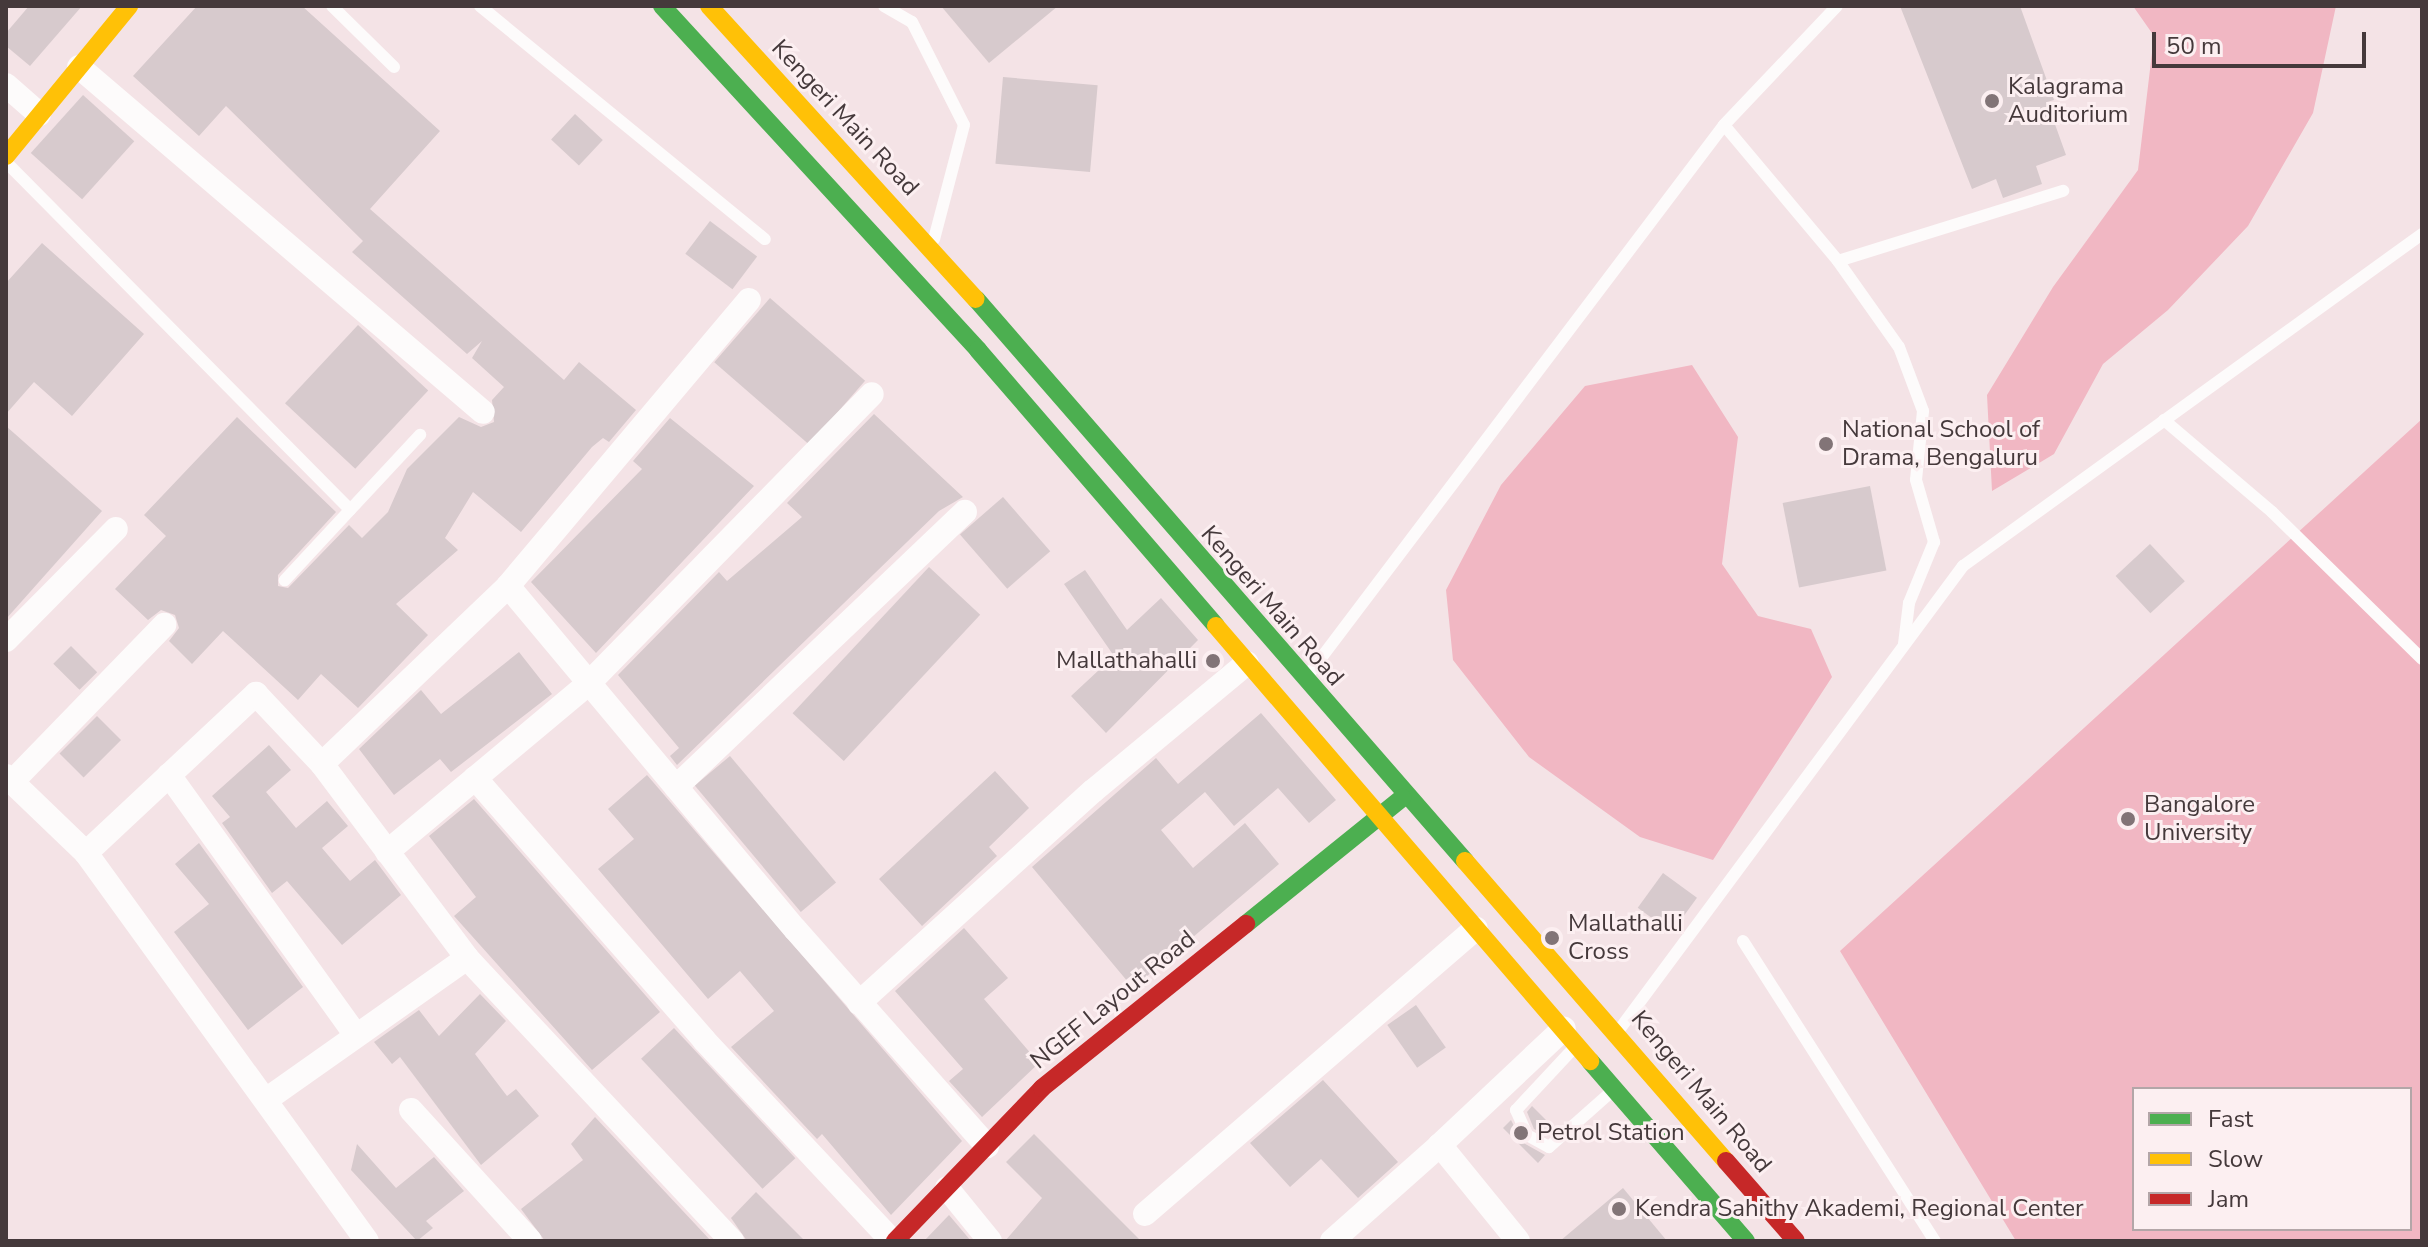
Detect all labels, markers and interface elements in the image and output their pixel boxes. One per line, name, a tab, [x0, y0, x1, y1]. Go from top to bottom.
scale bar	[2156, 16, 2370, 66]
text: 50 m	[2166, 30, 2222, 62]
street label: Kengeri Main Road	[765, 34, 925, 202]
place label: Kalagrama Auditorium	[2008, 73, 2128, 129]
marker: Kalagrama Auditorium	[1983, 92, 2001, 110]
place label: National School of Drama, Bengaluru	[1842, 416, 2040, 472]
marker: National School of Drama, Bengaluru	[1817, 435, 1835, 453]
street label: Kengeri Main Road	[1195, 520, 1349, 692]
place label: Mallathahalli	[1056, 647, 1197, 675]
marker: Mallathahalli	[1204, 652, 1222, 670]
place label: Bangalore University	[2144, 791, 2255, 847]
marker: Bangalore University	[2119, 810, 2137, 828]
place label: Mallathalli Cross	[1568, 910, 1683, 966]
street label: NGEF Layout Road	[1025, 925, 1201, 1075]
marker: Mallathalli Cross	[1543, 929, 1561, 947]
street label: Kengeri Main Road	[1625, 1005, 1777, 1179]
legend	[2132, 1087, 2412, 1231]
text: Fast	[2208, 1103, 2253, 1135]
place label: Petrol Station	[1537, 1119, 1685, 1147]
marker: Petrol Station	[1512, 1124, 1530, 1142]
text: Slow	[2208, 1143, 2263, 1175]
text: Jam	[2208, 1183, 2249, 1215]
place label: Kendra Sahithy Akademi, Regional Center	[1635, 1195, 2084, 1223]
marker: Kendra Sahithy Akademi, Regional Center	[1610, 1200, 1628, 1218]

